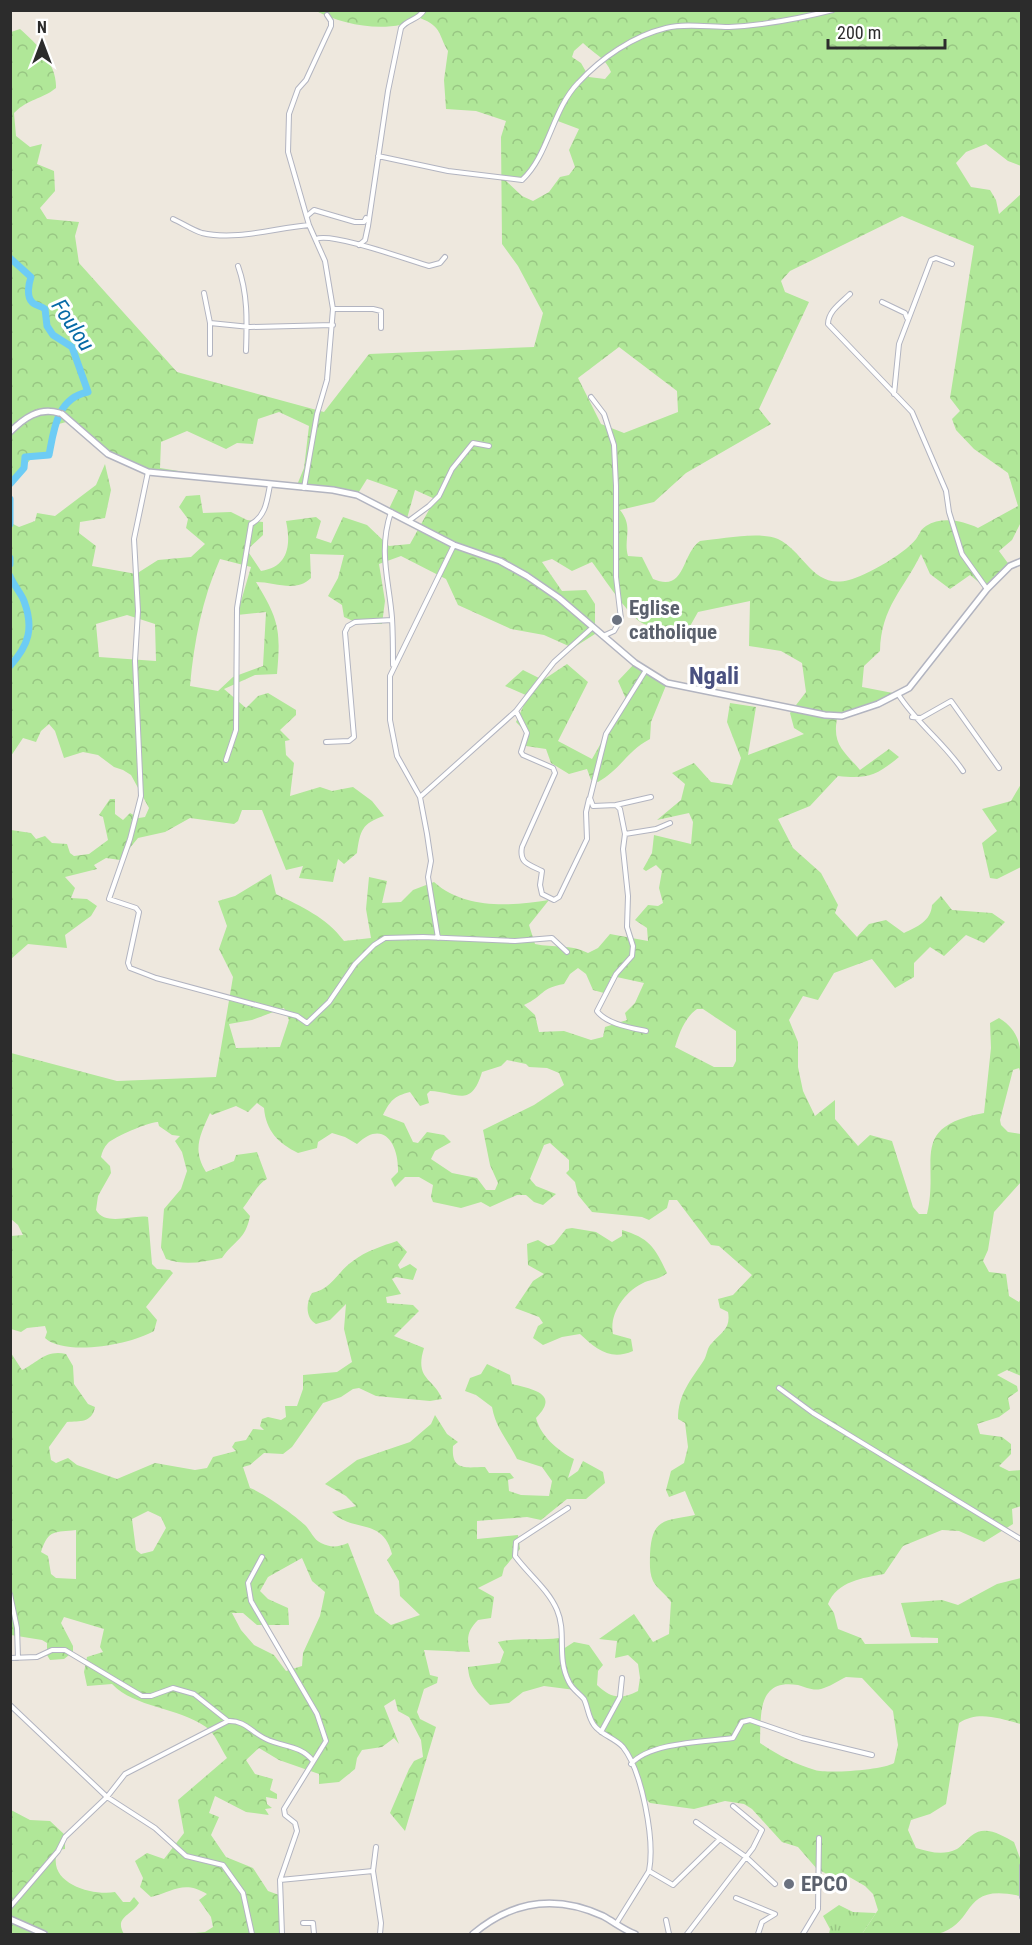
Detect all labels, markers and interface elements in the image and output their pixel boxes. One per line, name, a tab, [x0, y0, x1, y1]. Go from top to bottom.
north arrow	[12, 12, 72, 72]
scale bar	[828, 12, 945, 50]
text: N	[37, 18, 47, 37]
text: 200 m	[837, 22, 881, 43]
water label: Foulou	[47, 294, 99, 356]
place label: Eglise catholique	[629, 596, 717, 644]
marker: Eglise catholique	[610, 613, 624, 627]
district label: Ngali	[689, 662, 739, 690]
place label: EPCO	[801, 1872, 848, 1896]
marker: EPCO	[782, 1877, 796, 1891]

